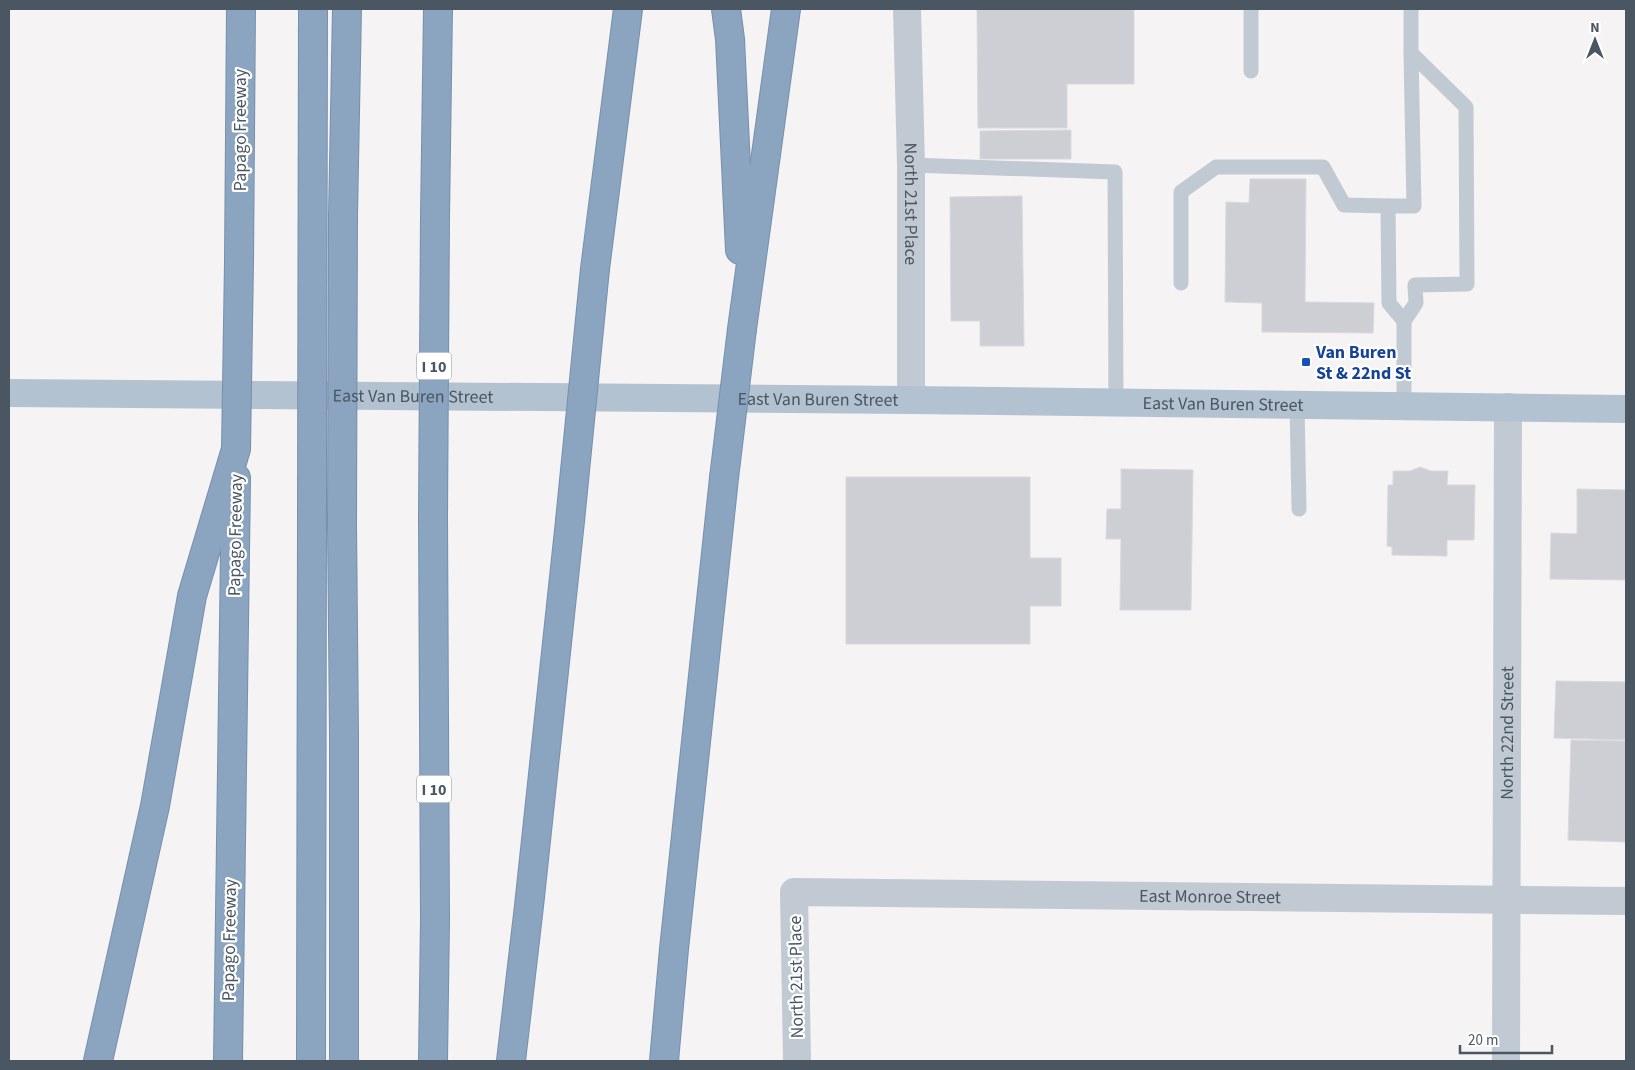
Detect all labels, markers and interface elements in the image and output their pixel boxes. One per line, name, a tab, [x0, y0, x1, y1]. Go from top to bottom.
north arrow	[1570, 15, 1620, 65]
text: N	[1590, 18, 1600, 38]
street label: Papago Freeway	[228, 68, 253, 191]
street label: North 21st Place	[897, 142, 923, 265]
place label: Van Buren St & 22nd St	[1315, 340, 1411, 386]
road number: I 10	[416, 352, 452, 380]
marker: Van Buren St & 22nd St	[1300, 356, 1312, 368]
street label: East Van Buren Street	[332, 384, 494, 410]
street label: East Van Buren Street	[737, 387, 899, 413]
street label: East Van Buren Street	[1142, 391, 1304, 418]
street label: Papago Freeway	[222, 473, 249, 596]
street label: North 22nd Street	[1495, 666, 1520, 800]
road number: I 10	[416, 776, 452, 802]
street label: Papago Freeway	[216, 878, 243, 1001]
street label: East Monroe Street	[1139, 884, 1281, 910]
street label: North 21st Place	[783, 915, 810, 1038]
scale bar	[1460, 1022, 1552, 1054]
text: 20 m	[1468, 1030, 1498, 1051]

